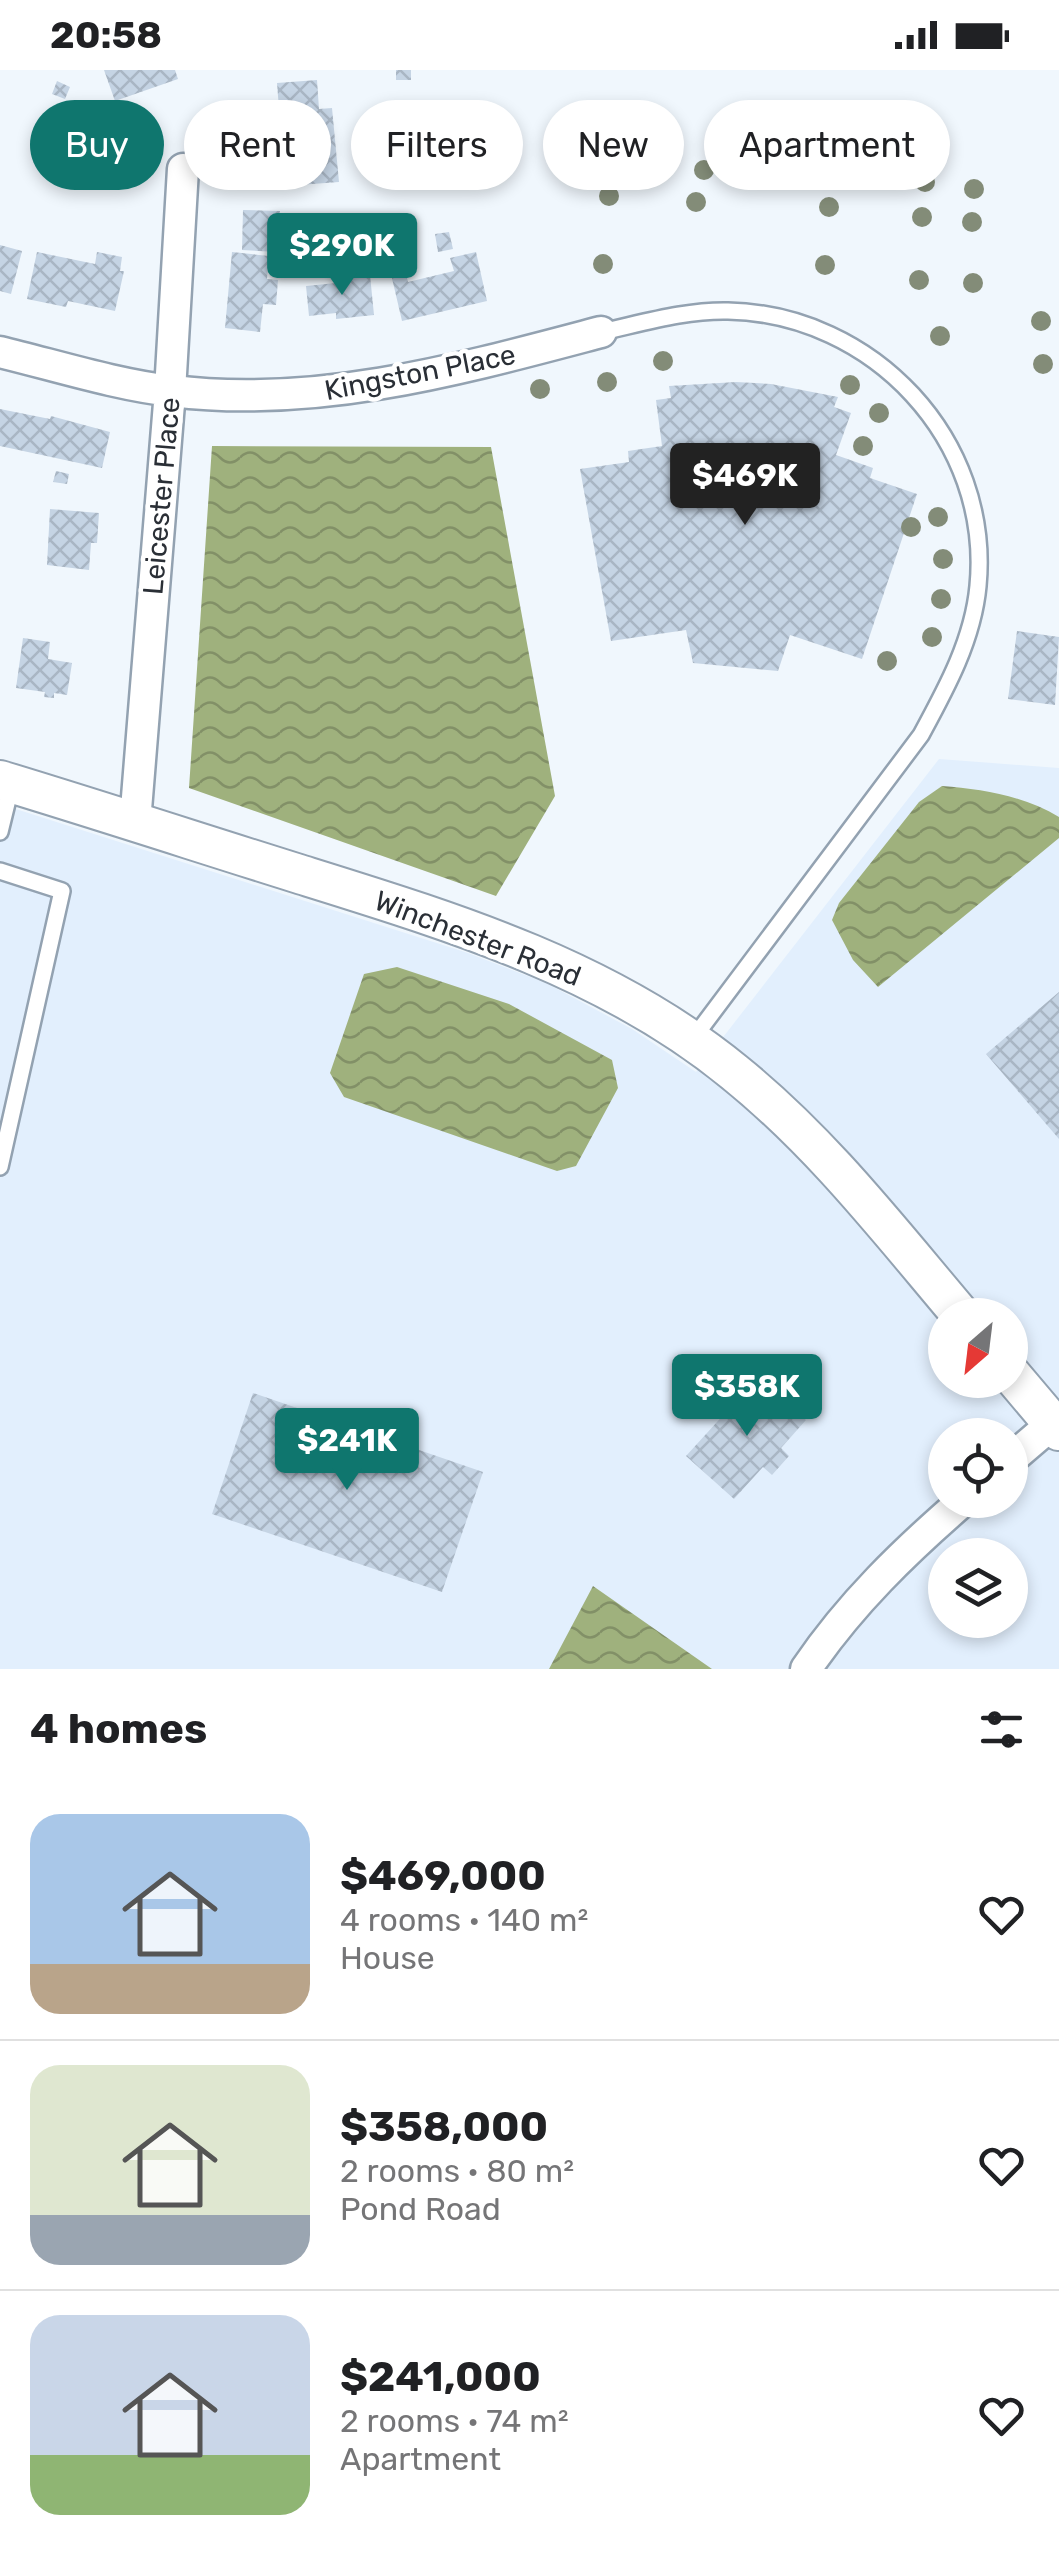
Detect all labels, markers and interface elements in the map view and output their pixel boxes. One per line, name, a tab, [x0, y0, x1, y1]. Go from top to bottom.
text: 20:58	[50, 12, 162, 58]
chip: Buy	[30, 100, 164, 190]
chip: Rent	[184, 100, 331, 190]
chip: Filters	[351, 100, 523, 190]
chip: New	[543, 100, 684, 190]
chip: Apartment	[704, 100, 950, 190]
pin: $290K	[272, 213, 412, 298]
text: $290K	[289, 226, 395, 264]
street label: Kingston Place	[322, 338, 518, 407]
street label: Leicester Place	[136, 396, 187, 596]
pin: $469K	[675, 443, 815, 528]
text: $469K	[692, 456, 798, 494]
street label: Winchester Road	[370, 884, 586, 993]
north arrow	[928, 1298, 1028, 1398]
map controls	[928, 1298, 1028, 1638]
pin: $358K	[677, 1354, 817, 1439]
text: $358K	[694, 1367, 800, 1405]
pin: $241K	[277, 1408, 417, 1493]
button: locate	[928, 1418, 1028, 1518]
text: $241K	[297, 1421, 397, 1459]
button: layers	[928, 1538, 1028, 1638]
icon: filters	[974, 1702, 1029, 1757]
text: 4 homes	[30, 1704, 207, 1754]
text: $469,000	[340, 1851, 546, 1901]
icon: home	[110, 1854, 230, 1974]
icon: heart	[974, 1887, 1029, 1942]
text: 4 rooms · 140 m²	[340, 1901, 588, 1939]
text: House	[340, 1939, 435, 1977]
text: $358,000	[340, 2102, 548, 2152]
icon: home	[110, 2105, 230, 2225]
icon: heart	[974, 2138, 1029, 2193]
text: 2 rooms · 80 m²	[340, 2152, 574, 2190]
text: Pond Road	[340, 2190, 501, 2228]
text: $241,000	[340, 2352, 541, 2402]
icon: home	[110, 2355, 230, 2475]
icon: heart	[974, 2388, 1029, 2443]
text: 2 rooms · 74 m²	[340, 2402, 569, 2440]
text: Apartment	[340, 2440, 501, 2478]

